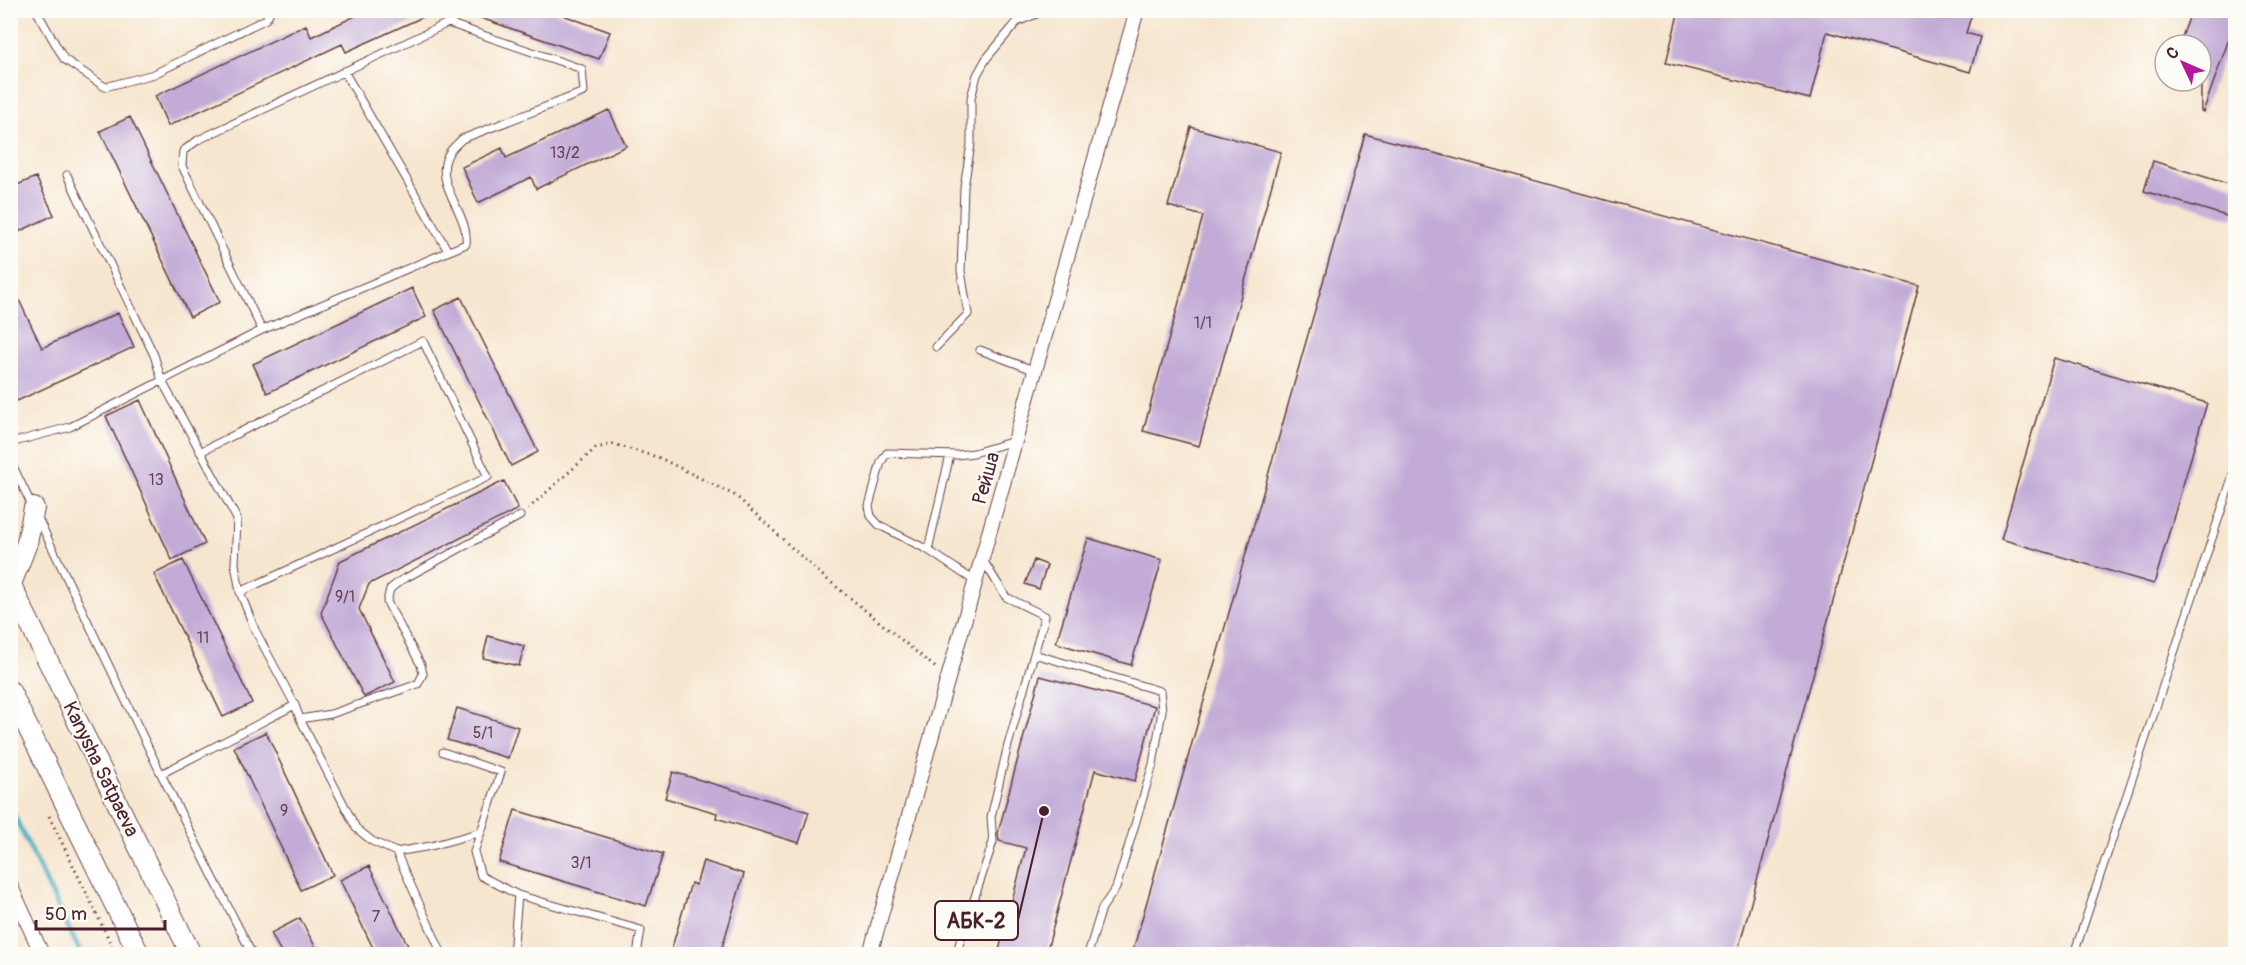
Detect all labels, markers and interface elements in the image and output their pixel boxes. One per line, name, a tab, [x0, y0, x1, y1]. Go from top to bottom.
north arrow	[2153, 33, 2213, 93]
text: С	[2162, 43, 2184, 64]
house number: 13/2	[550, 143, 580, 163]
house number: 1/1	[1194, 313, 1212, 333]
street label: Рейша	[967, 449, 1005, 507]
house number: 13	[148, 470, 164, 490]
house number: 9/1	[335, 587, 355, 607]
house number: 11	[197, 628, 209, 648]
street label: Kanysha Satpaeva	[57, 697, 145, 841]
house number: 5/1	[473, 723, 493, 743]
house number: 9	[280, 801, 288, 821]
house number: 3/1	[571, 853, 591, 873]
scale bar	[36, 893, 165, 931]
callout: АБК-2	[935, 901, 1018, 940]
text: 50 m	[45, 903, 87, 926]
house number: 7	[372, 907, 381, 927]
text: АБК-2	[947, 908, 1006, 935]

